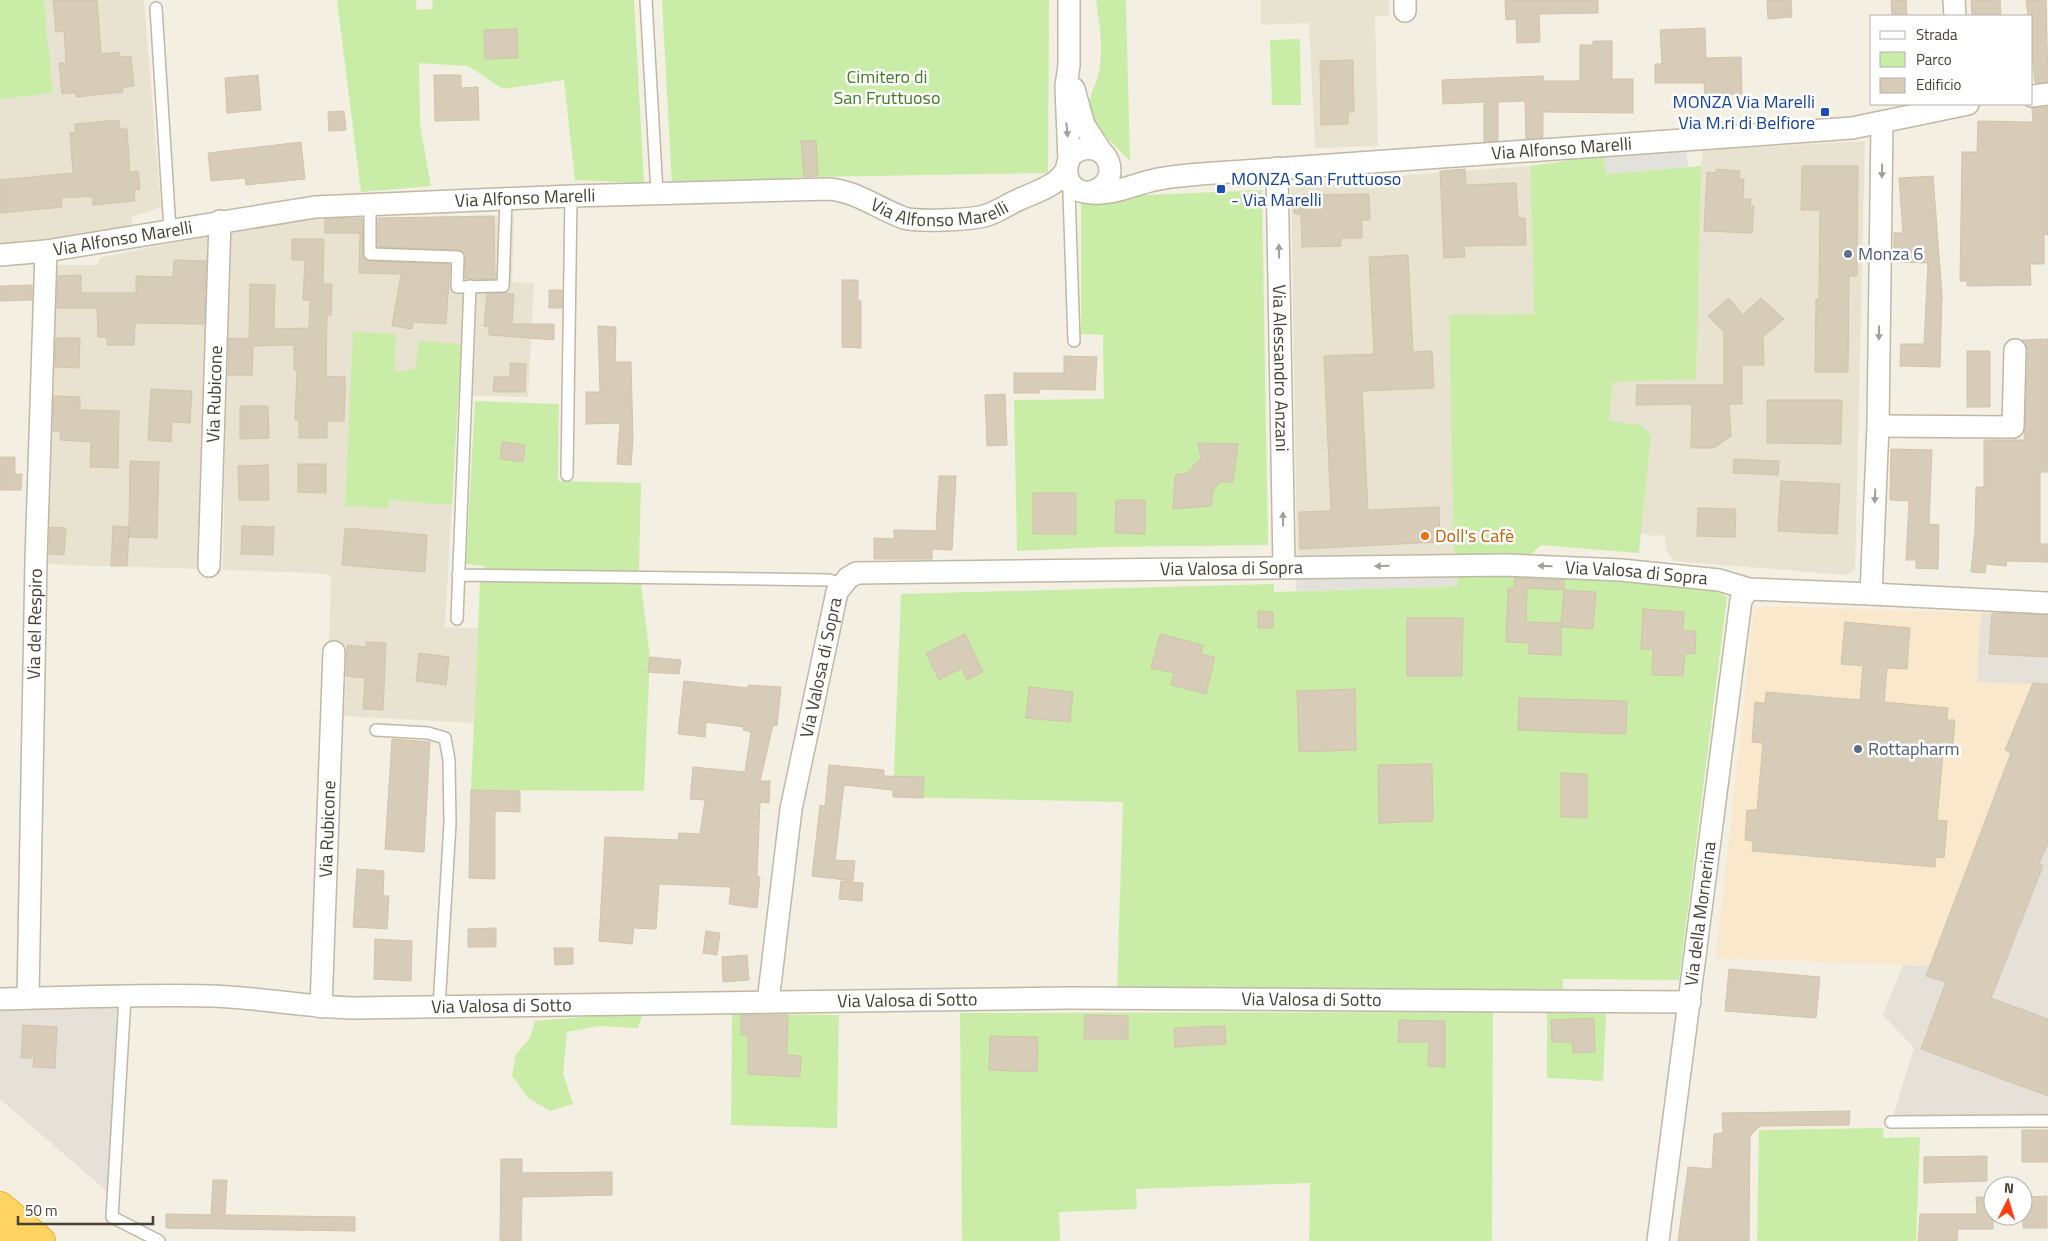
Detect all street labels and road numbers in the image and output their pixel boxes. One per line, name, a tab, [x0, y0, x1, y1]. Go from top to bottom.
street label: Via Alfonso Marelli	[1490, 130, 1633, 167]
street label: Via Alfonso Marelli	[454, 181, 596, 214]
street label: Via Alfonso Marelli	[866, 191, 1013, 233]
street label: Via Alfonso Marelli	[51, 213, 194, 263]
street label: Via Alessandro Anzani	[1266, 284, 1296, 452]
street label: Via Rubicone	[199, 345, 229, 443]
street label: Via Valosa di Sopra	[1160, 553, 1303, 582]
street label: Via Valosa di Sopra	[1564, 554, 1709, 592]
street label: Via del Respiro	[20, 568, 49, 680]
street label: Via Valosa di Sopra	[792, 595, 849, 740]
street label: Via Rubicone	[312, 780, 342, 878]
street label: Via della Mornerina	[1677, 840, 1723, 988]
street label: Via Valosa di Sotto	[837, 985, 978, 1014]
street label: Via Valosa di Sotto	[1241, 985, 1382, 1013]
street label: Via Valosa di Sotto	[431, 991, 572, 1020]

